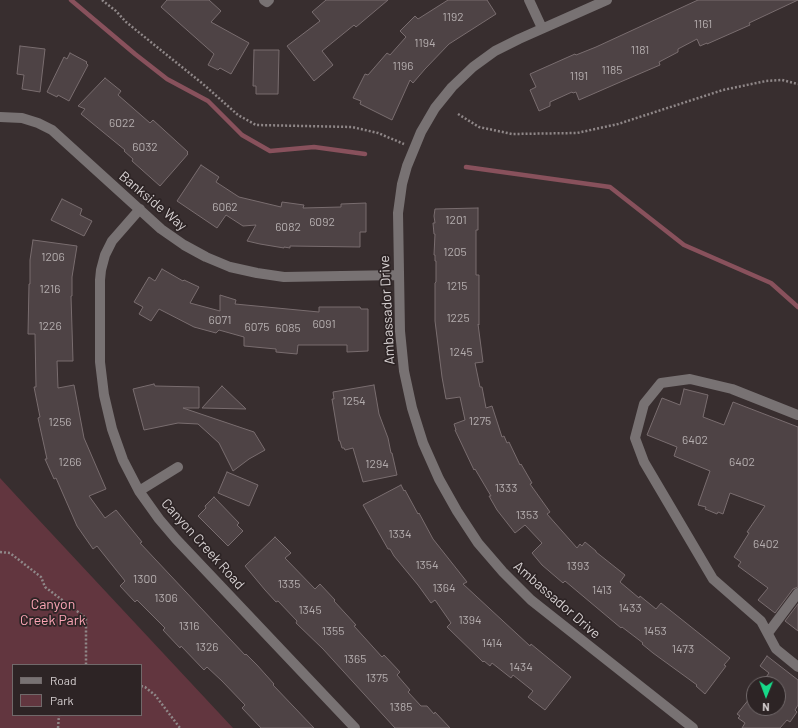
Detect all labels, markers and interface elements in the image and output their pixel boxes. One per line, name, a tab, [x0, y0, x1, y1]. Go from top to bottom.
house number: 1192	[442, 10, 464, 24]
house number: 1161	[694, 17, 712, 31]
house number: 1194	[414, 36, 436, 50]
house number: 1181	[631, 43, 649, 57]
house number: 1196	[393, 59, 413, 73]
house number: 1185	[602, 63, 622, 77]
house number: 1191	[570, 69, 588, 83]
house number: 6022	[109, 116, 135, 130]
house number: 6032	[132, 140, 158, 154]
street label: Bankside Way	[116, 168, 190, 234]
house number: 6062	[212, 200, 238, 214]
house number: 1201	[445, 213, 467, 227]
house number: 6092	[309, 215, 335, 229]
house number: 6082	[275, 220, 301, 234]
house number: 1205	[443, 245, 467, 259]
house number: 1206	[41, 250, 65, 264]
street label: Ambassador Drive	[376, 255, 398, 365]
house number: 1215	[447, 279, 467, 293]
house number: 1216	[40, 282, 60, 296]
house number: 1225	[446, 311, 470, 325]
house number: 6071	[209, 313, 231, 327]
house number: 6091	[312, 317, 336, 331]
house number: 1226	[38, 319, 62, 333]
house number: 6075	[245, 320, 269, 334]
house number: 6085	[275, 321, 301, 335]
house number: 1245	[449, 345, 473, 359]
house number: 1254	[342, 394, 366, 408]
house number: 1275	[469, 414, 491, 428]
house number: 1256	[49, 415, 71, 429]
house number: 6402	[682, 433, 708, 447]
house number: 1266	[59, 455, 81, 469]
house number: 6402	[729, 455, 755, 469]
house number: 1294	[365, 457, 389, 471]
house number: 1333	[495, 481, 517, 495]
street label: Canyon Creek Road	[158, 495, 248, 593]
house number: 1353	[516, 508, 538, 522]
house number: 1334	[388, 527, 412, 541]
house number: 6402	[753, 537, 779, 551]
house number: 1354	[415, 558, 439, 572]
street label: Ambassador Drive	[510, 558, 604, 642]
house number: 1393	[567, 559, 589, 573]
house number: 1300	[133, 572, 157, 586]
house number: 1335	[278, 577, 300, 591]
house number: 1364	[432, 581, 456, 595]
house number: 1413	[592, 583, 612, 597]
house number: 1306	[154, 591, 178, 605]
park label: Canyon Creek Park	[20, 596, 86, 628]
house number: 1433	[618, 601, 642, 615]
house number: 1345	[298, 603, 322, 617]
house number: 1394	[458, 613, 482, 627]
house number: 1316	[179, 619, 199, 633]
house number: 1355	[322, 624, 344, 638]
house number: 1453	[643, 624, 667, 638]
house number: 1414	[482, 636, 502, 650]
house number: 1326	[196, 640, 218, 654]
house number: 1473	[672, 642, 694, 656]
house number: 1365	[344, 652, 366, 666]
house number: 1434	[509, 660, 533, 674]
legend	[12, 664, 142, 716]
house number: 1375	[366, 671, 388, 685]
text: Road	[50, 673, 77, 687]
north arrow	[746, 676, 786, 716]
text: Park	[50, 693, 74, 707]
house number: 1385	[390, 700, 412, 714]
text: N	[762, 701, 770, 714]

